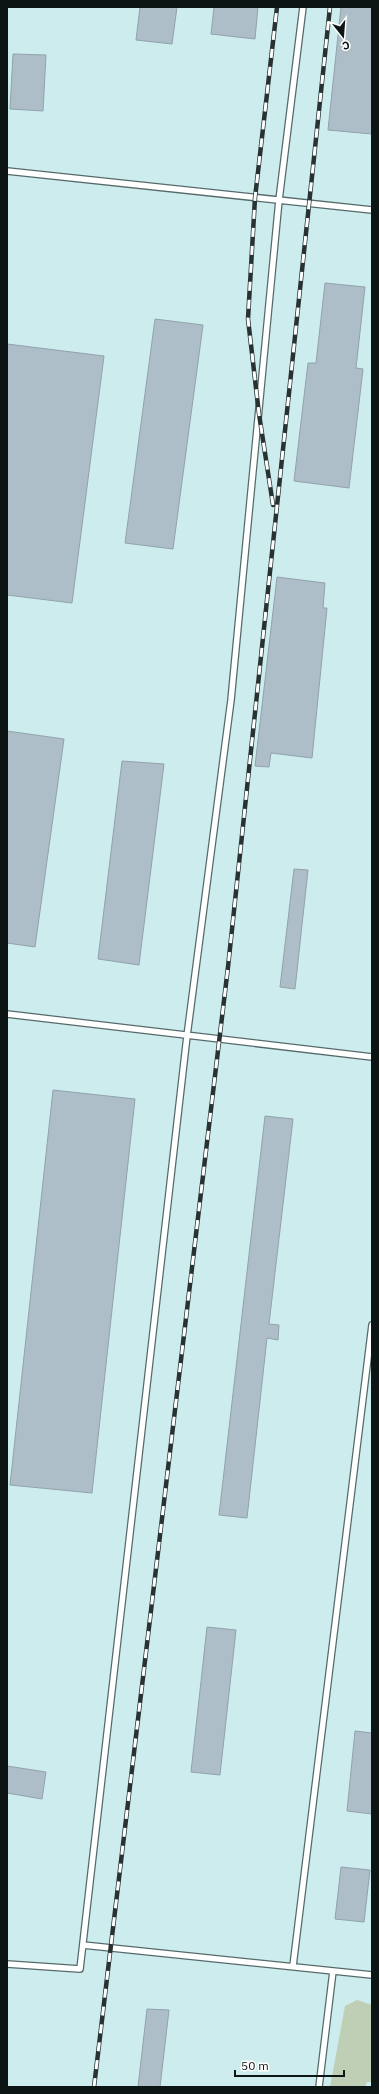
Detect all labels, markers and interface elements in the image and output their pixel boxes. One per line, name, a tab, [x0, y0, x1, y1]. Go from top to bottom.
north arrow	[323, 16, 363, 56]
text: С	[340, 38, 351, 53]
scale bar	[235, 2052, 344, 2078]
text: 50 m	[241, 2058, 269, 2073]

